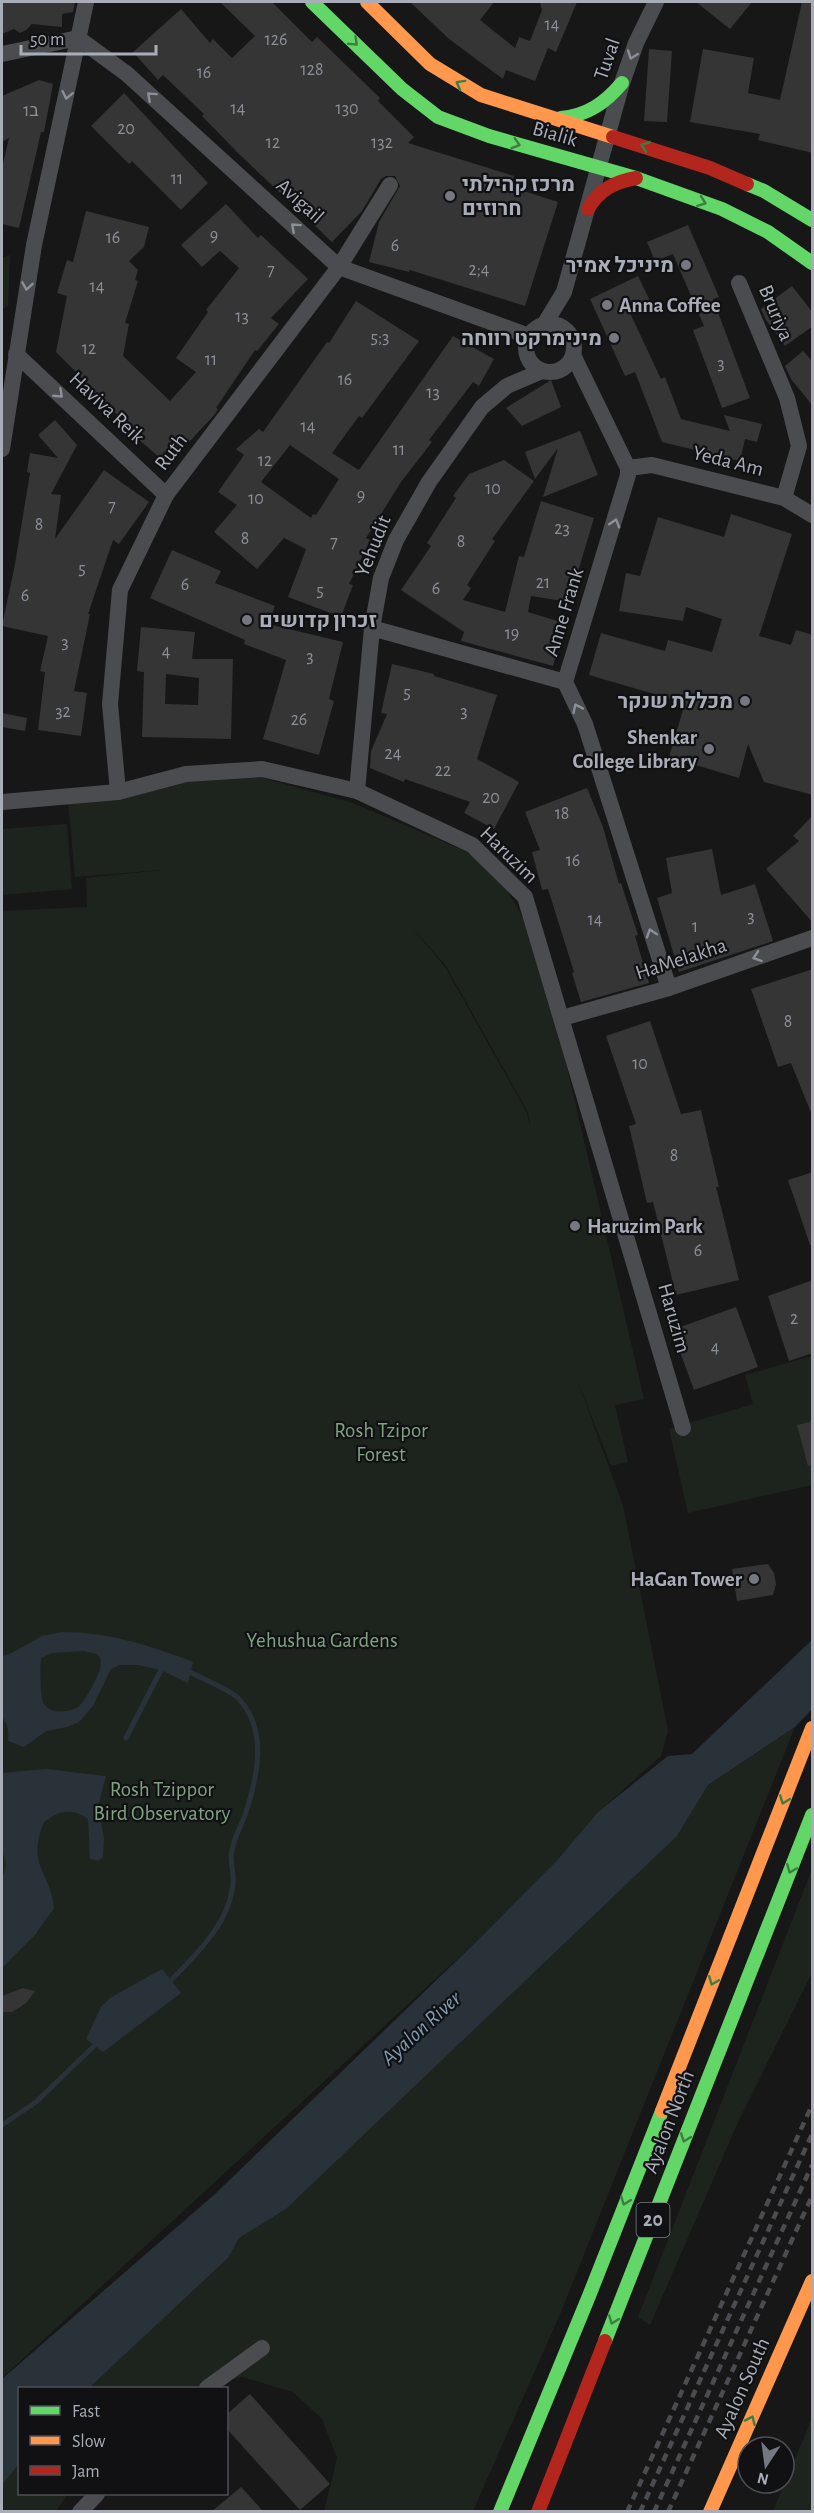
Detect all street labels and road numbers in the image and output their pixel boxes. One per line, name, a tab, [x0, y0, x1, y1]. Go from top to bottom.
street label: Tuval	[590, 35, 624, 83]
street label: Bialik	[530, 118, 580, 151]
street label: Avigail	[272, 175, 328, 227]
street label: Bruriya	[755, 282, 797, 344]
street label: Haviva Reik	[65, 368, 149, 448]
street label: Ruth	[151, 430, 191, 474]
street label: Yeda Am	[690, 442, 766, 480]
street label: Yehudit	[351, 512, 395, 579]
street label: Anne Frank	[541, 565, 588, 659]
street label: Haruzim	[476, 823, 542, 887]
street label: HaMelakha	[633, 934, 729, 984]
street label: Haruzim	[654, 1281, 694, 1355]
street label: Ayalon North	[640, 2068, 698, 2176]
road number: 20	[636, 2203, 670, 2237]
street label: Ayalon South	[710, 2334, 774, 2442]

